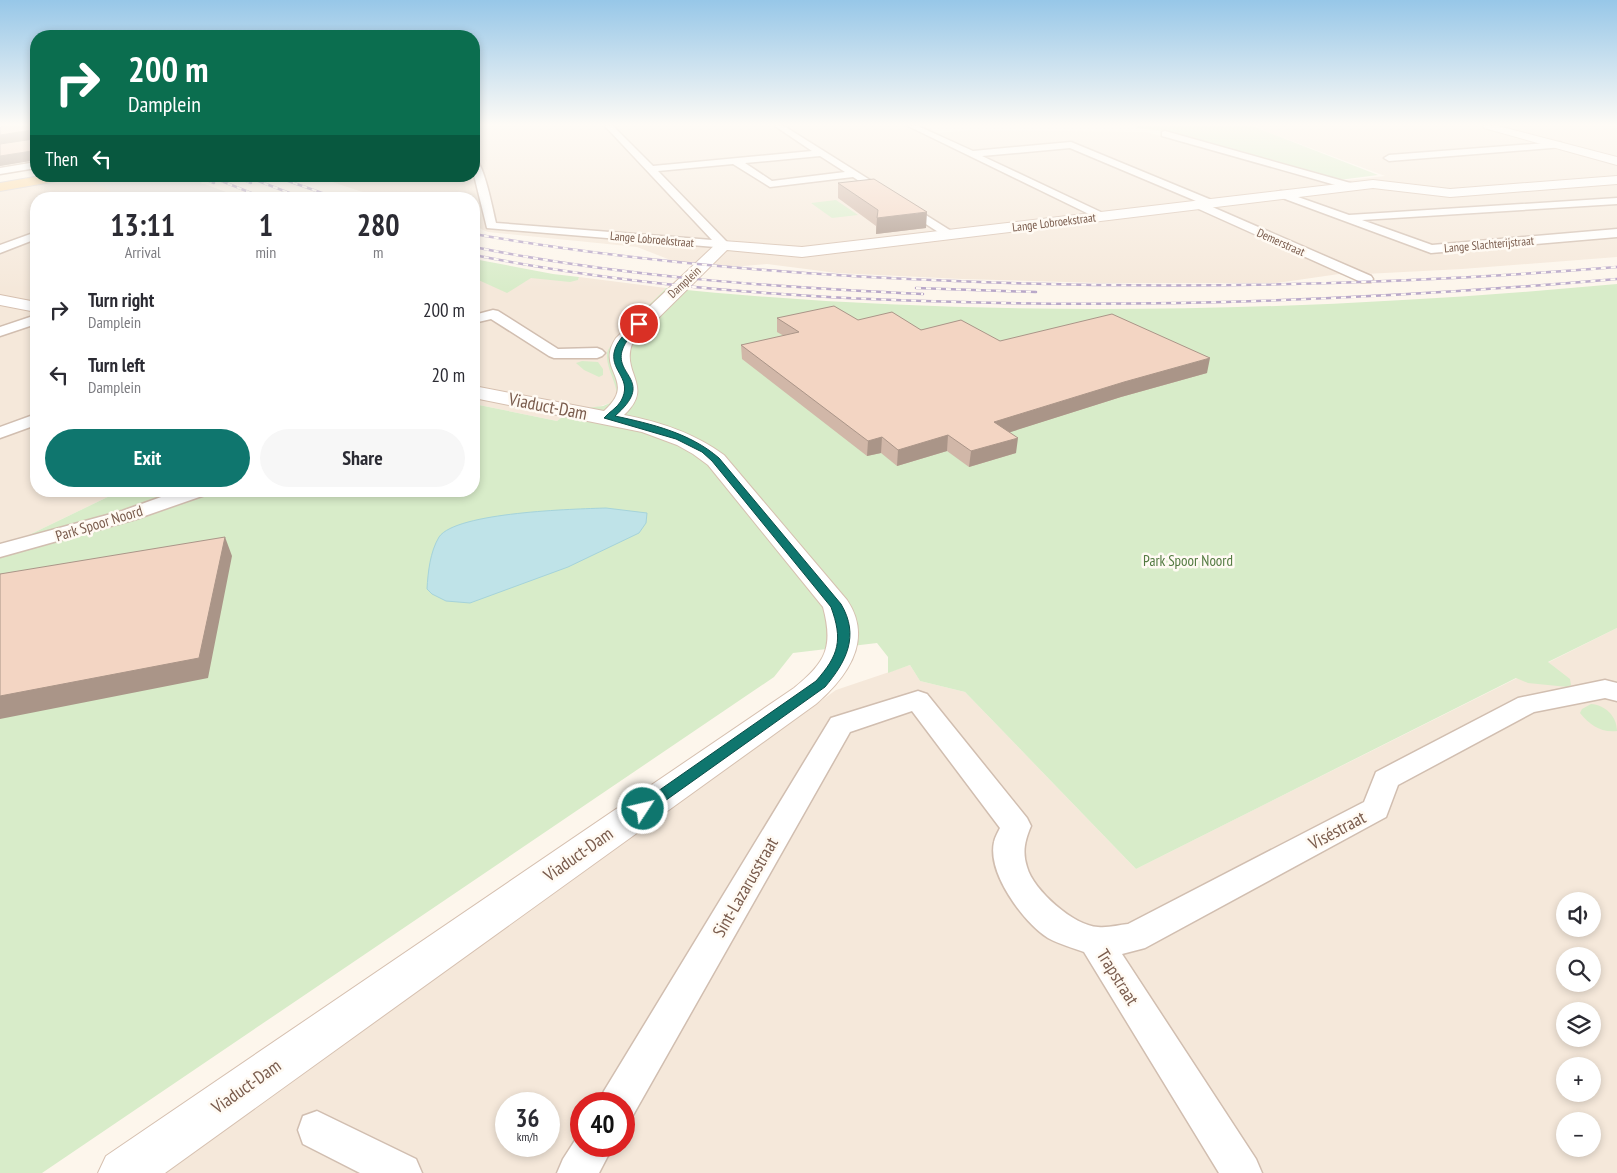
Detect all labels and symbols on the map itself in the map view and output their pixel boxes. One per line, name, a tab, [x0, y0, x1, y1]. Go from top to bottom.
street label: Lange Lobroekstraat	[1011, 209, 1097, 235]
street label: Demerstraat	[1255, 225, 1308, 259]
street label: Lange Lobroekstraat	[609, 228, 695, 250]
street label: Lange Slachterijstraat	[1444, 233, 1535, 255]
street label: Damplein	[664, 263, 704, 301]
pin	[618, 303, 660, 345]
street label: Viaduct-Dam	[506, 387, 589, 425]
street label: Park Spoor Noord	[53, 501, 145, 545]
park label: Park Spoor Noord	[1143, 551, 1233, 570]
position arrow	[616, 782, 668, 834]
street label: Viséstraat	[1304, 805, 1369, 855]
street label: Viaduct-Dam	[538, 822, 617, 887]
street label: Sint-Lazarusstraat	[707, 833, 783, 941]
street label: Trapstraat	[1092, 945, 1144, 1009]
street label: Viaduct-Dam	[206, 1054, 285, 1119]
speed limit sign: 40	[570, 1092, 635, 1157]

